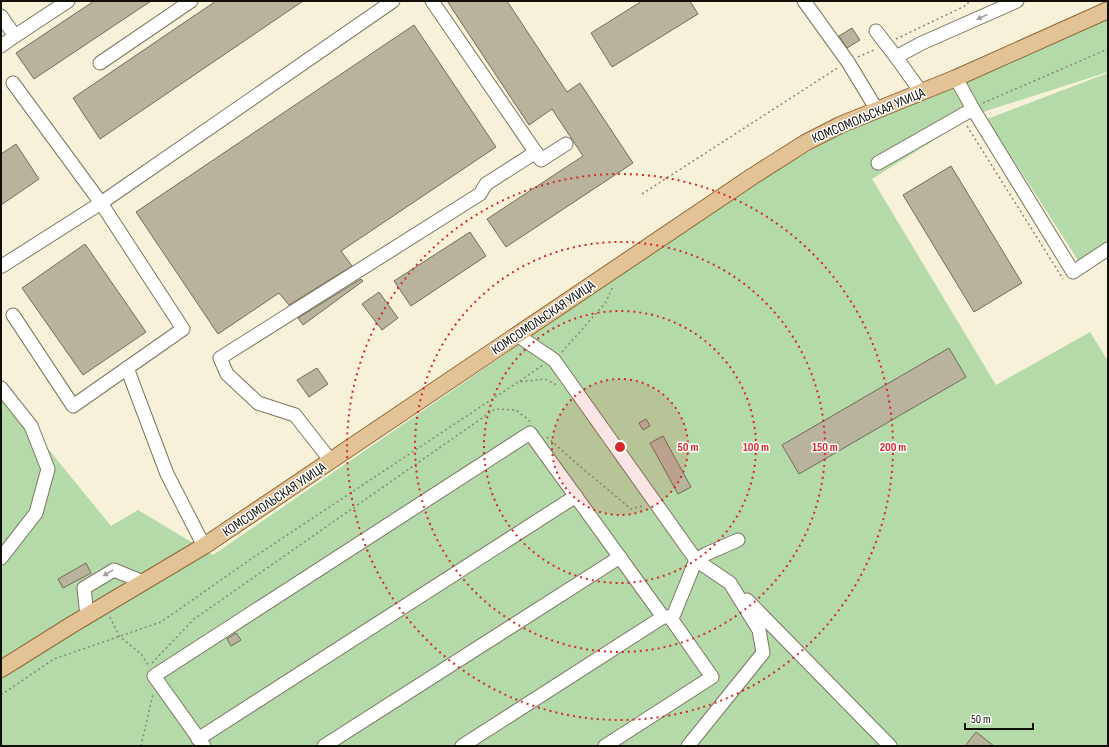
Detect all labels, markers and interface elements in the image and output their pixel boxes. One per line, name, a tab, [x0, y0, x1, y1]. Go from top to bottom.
one-way arrow	[976, 14, 987, 20]
street label: КОМСОМОЛЬСКАЯ УЛИЦА	[809, 84, 928, 147]
street label: КОМСОМОЛЬСКАЯ УЛИЦА	[488, 276, 599, 358]
centre of rings	[613, 440, 627, 454]
text: 50 m	[678, 440, 698, 455]
text: 100 m	[743, 440, 769, 455]
text: 150 m	[812, 440, 838, 455]
text: 200 m	[880, 440, 906, 455]
street label: КОМСОМОЛЬСКАЯ УЛИЦА	[219, 458, 330, 540]
one-way arrow	[102, 570, 114, 577]
scale bar	[965, 705, 1033, 731]
text: 50 m	[971, 712, 991, 727]

